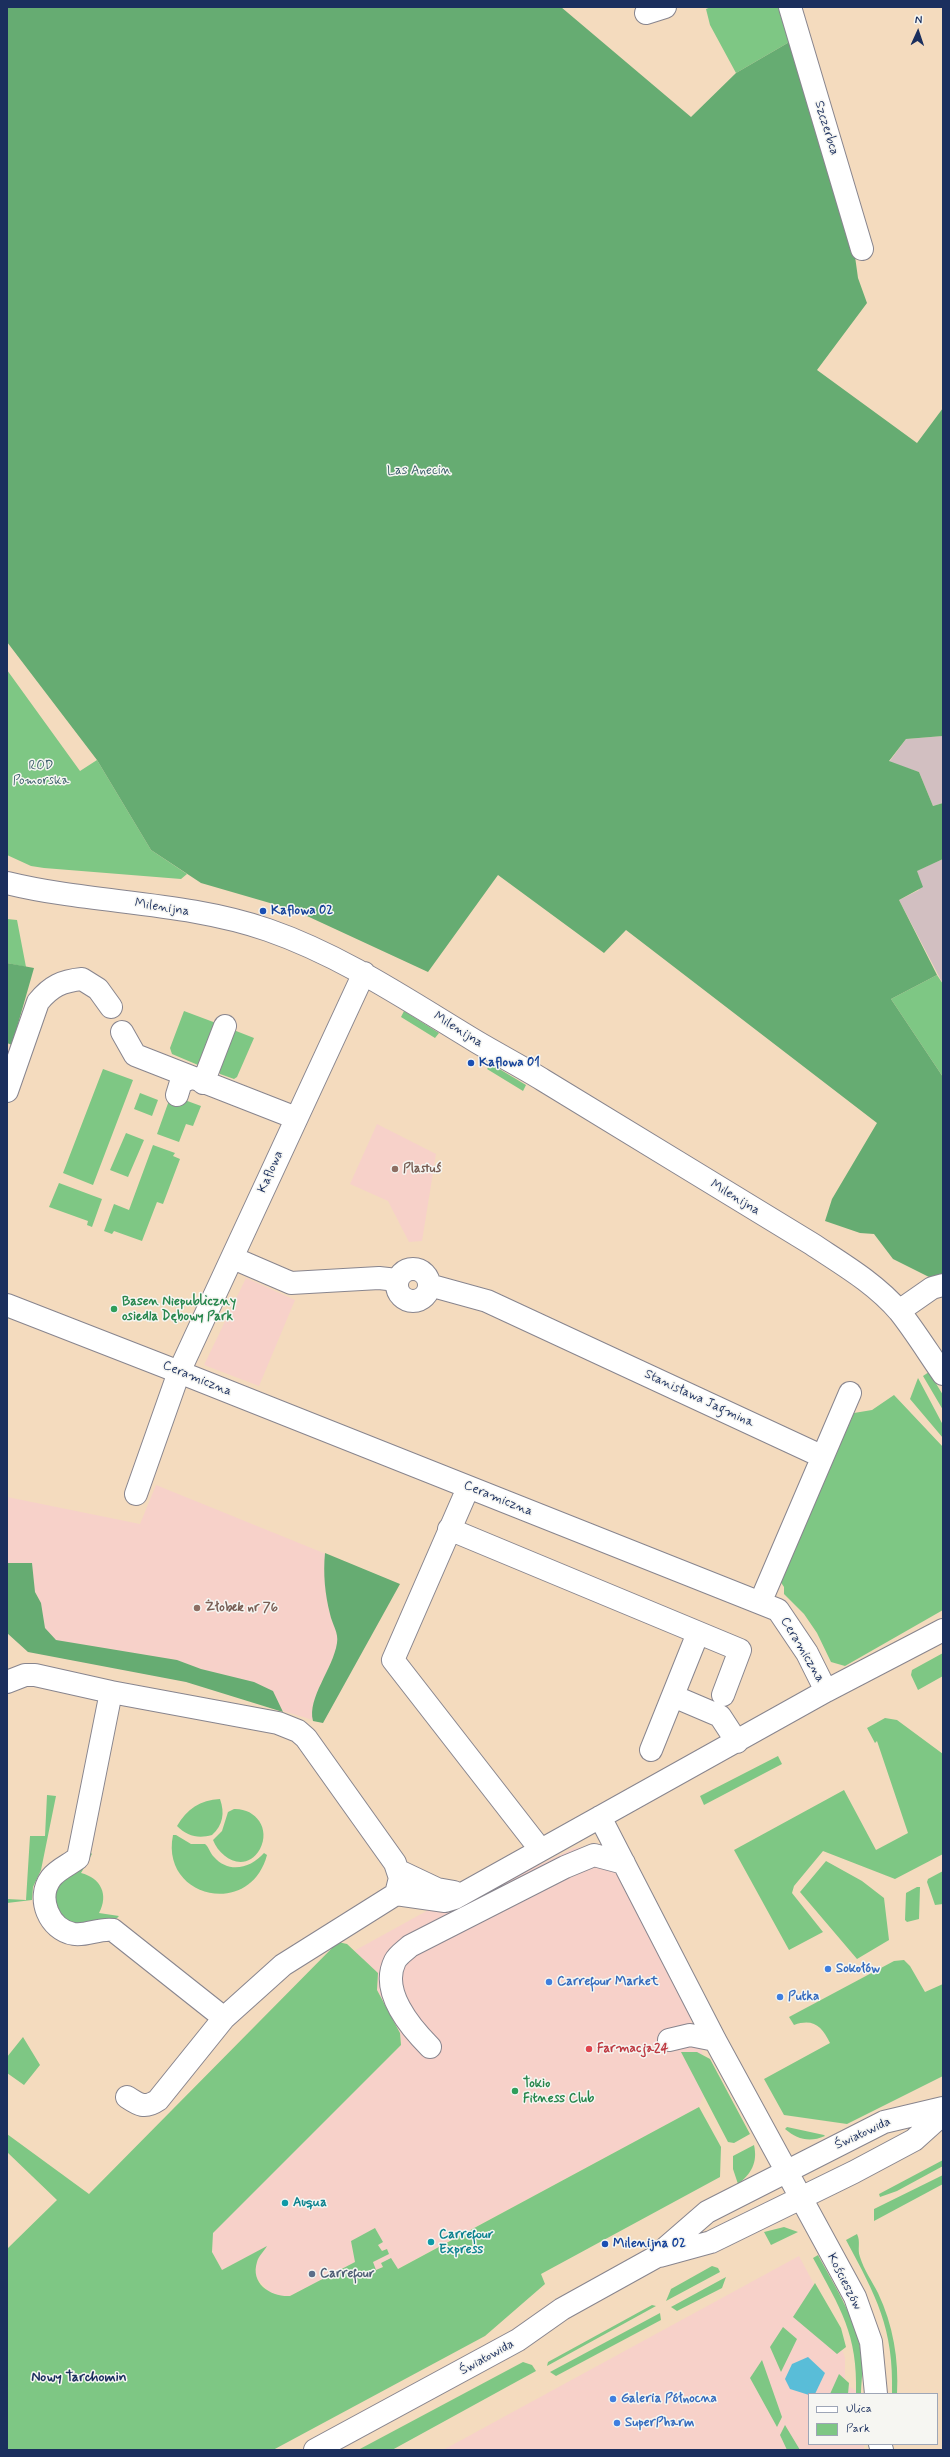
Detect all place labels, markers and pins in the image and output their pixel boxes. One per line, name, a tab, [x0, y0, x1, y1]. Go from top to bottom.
place label: Kaflowa 02	[271, 903, 333, 919]
marker: Kaflowa 02	[258, 906, 268, 916]
place label: Kaflowa 01	[479, 1055, 540, 1071]
marker: Kaflowa 01	[466, 1058, 476, 1068]
place label: Plastuś	[403, 1161, 441, 1177]
marker: Plastuś	[390, 1164, 400, 1174]
place label: Basen Niepubliczny osiedla Dębowy Park	[122, 1294, 236, 1325]
marker: Basen Niepubliczny osiedla Dębowy Park	[109, 1304, 119, 1314]
place label: Żłobek nr 76	[205, 1600, 278, 1616]
marker: Żłobek nr 76	[192, 1603, 202, 1613]
place label: Sokołów	[836, 1961, 880, 1977]
marker: Sokołów	[823, 1964, 833, 1974]
place label: Carrefour Market	[557, 1974, 658, 1990]
marker: Carrefour Market	[544, 1977, 554, 1987]
place label: Putka	[788, 1989, 819, 2005]
marker: Putka	[775, 1992, 785, 2002]
place label: Farmacja24	[597, 2041, 668, 2057]
marker: Farmacja24	[584, 2044, 594, 2054]
place label: Tokio Fitness Club	[523, 2076, 594, 2107]
marker: Tokio Fitness Club	[510, 2086, 520, 2096]
place label: Auqua	[293, 2195, 327, 2211]
marker: Auqua	[280, 2198, 290, 2208]
place label: Carrefour Express	[439, 2227, 493, 2258]
place label: Milenijna 02	[613, 2236, 686, 2252]
marker: Carrefour Express	[426, 2237, 436, 2247]
marker: Milenijna 02	[600, 2239, 610, 2249]
place label: Carrefour	[320, 2266, 374, 2282]
marker: Carrefour	[307, 2269, 317, 2279]
place label: Galeria Północna	[621, 2391, 717, 2407]
marker: Galeria Północna	[608, 2394, 618, 2404]
place label: SuperPharm	[625, 2415, 694, 2431]
marker: SuperPharm	[612, 2418, 622, 2428]

